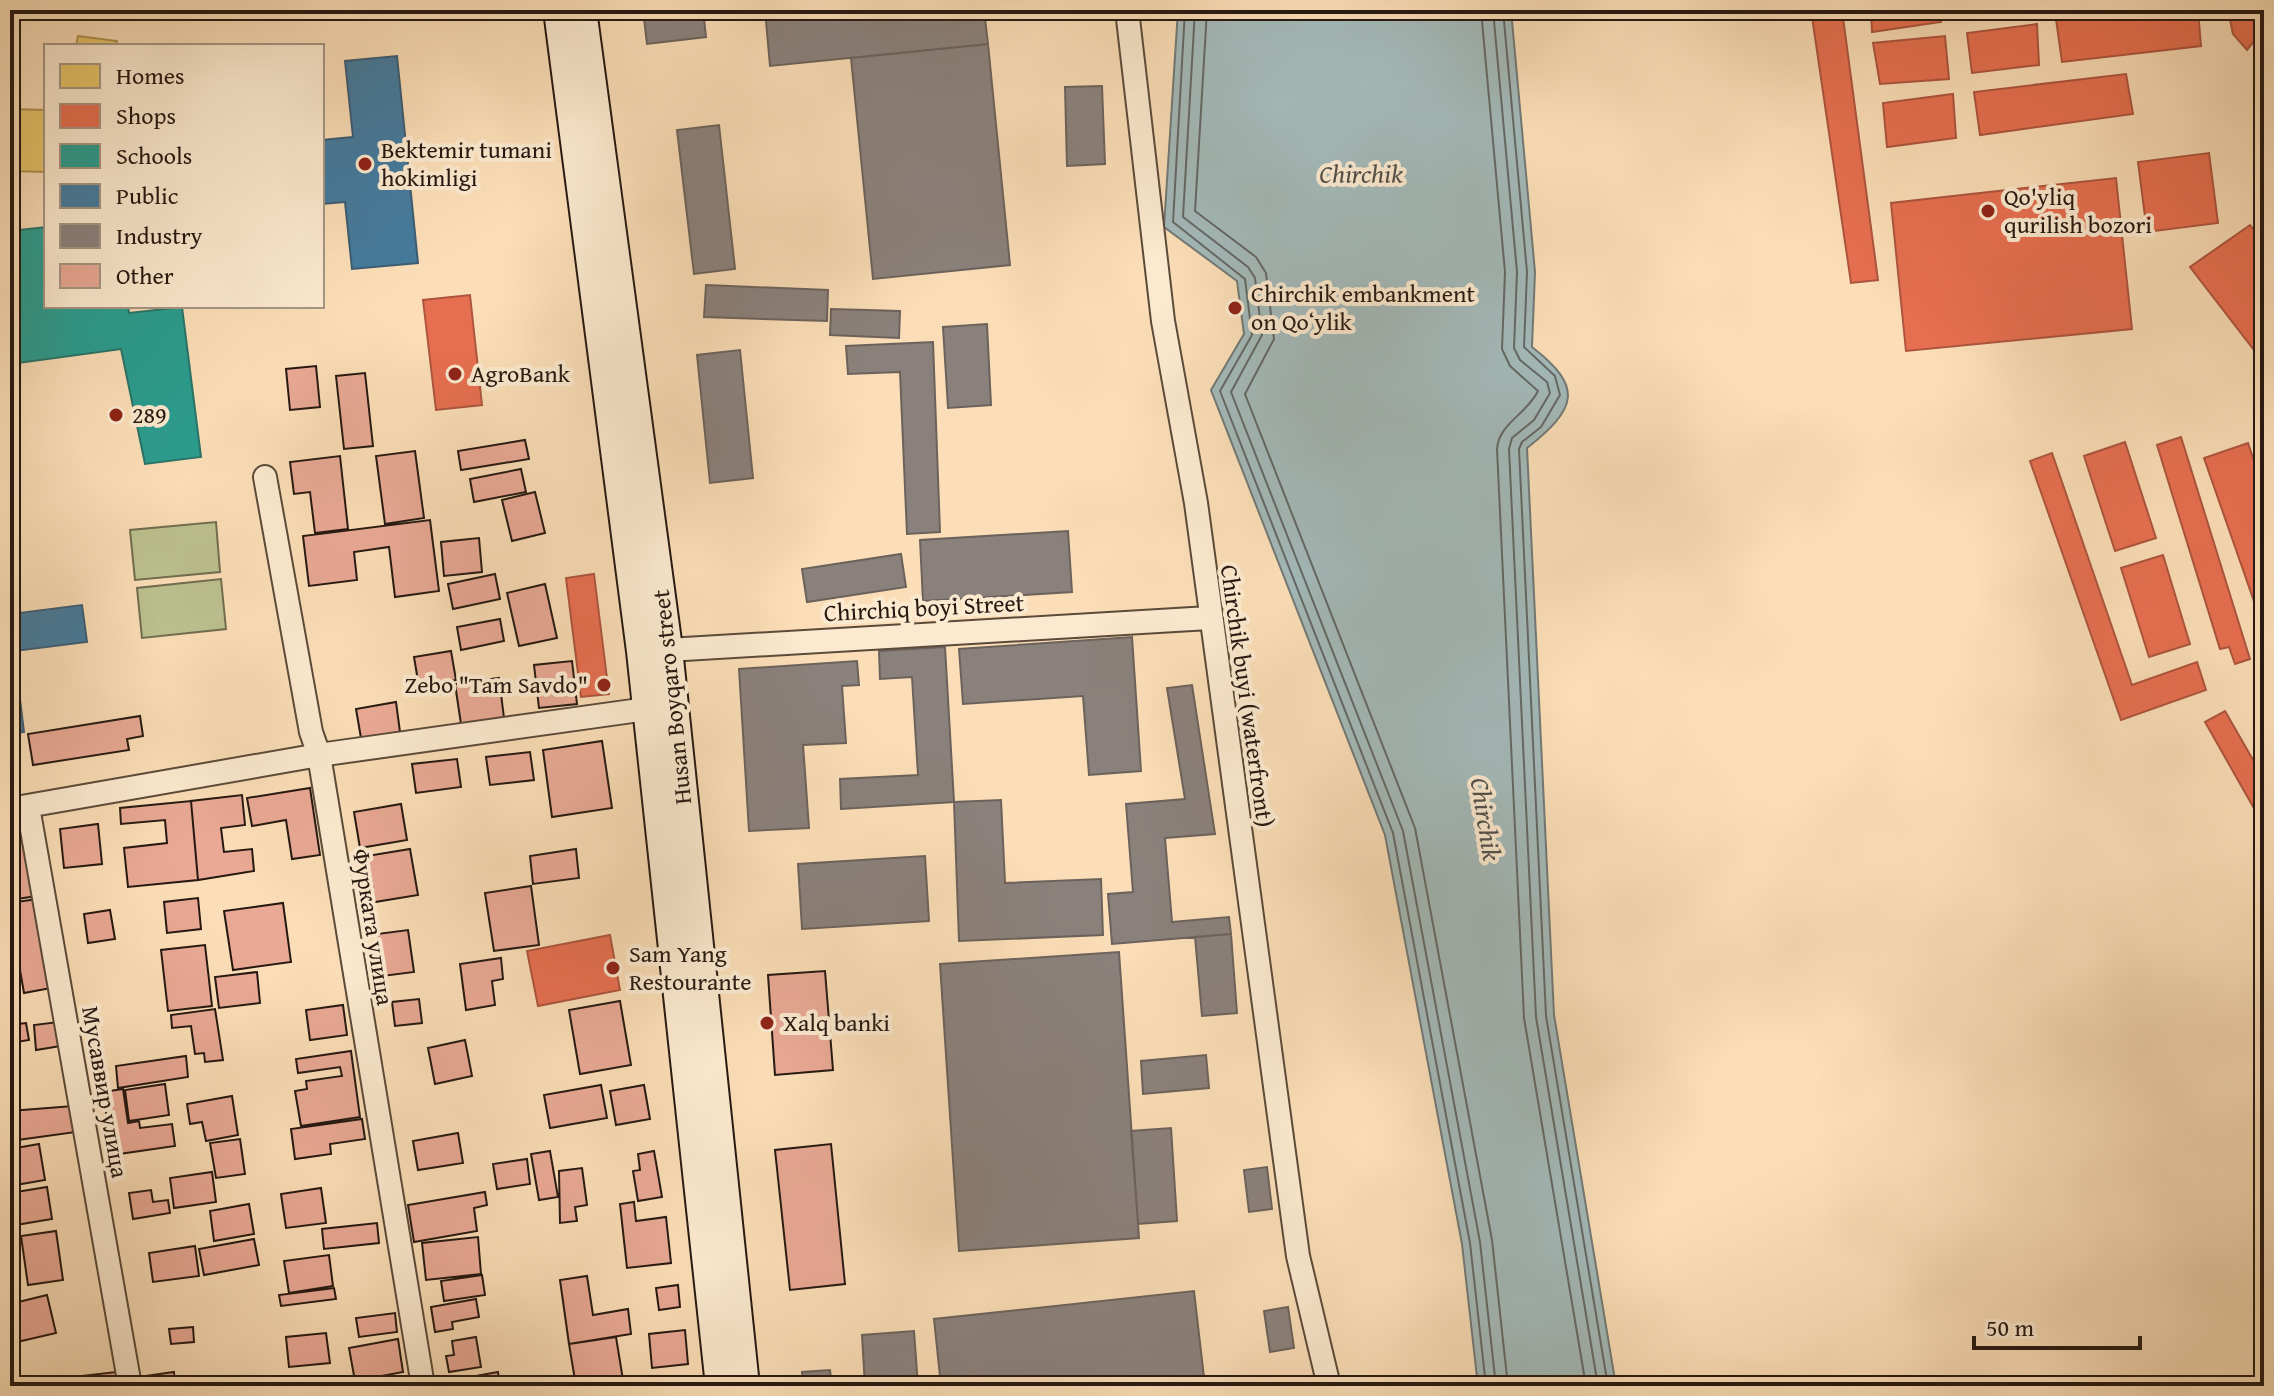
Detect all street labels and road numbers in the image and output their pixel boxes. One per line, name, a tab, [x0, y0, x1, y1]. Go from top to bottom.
street label: Chirchik buyi (waterfront)	[1212, 562, 1283, 829]
street label: Chirchiq boyi Street	[823, 585, 1026, 630]
street label: Husan Boyqaro street	[643, 587, 700, 806]
street label: Фурката улица	[344, 846, 403, 1008]
street label: Мусаввир улица	[73, 1003, 138, 1181]

